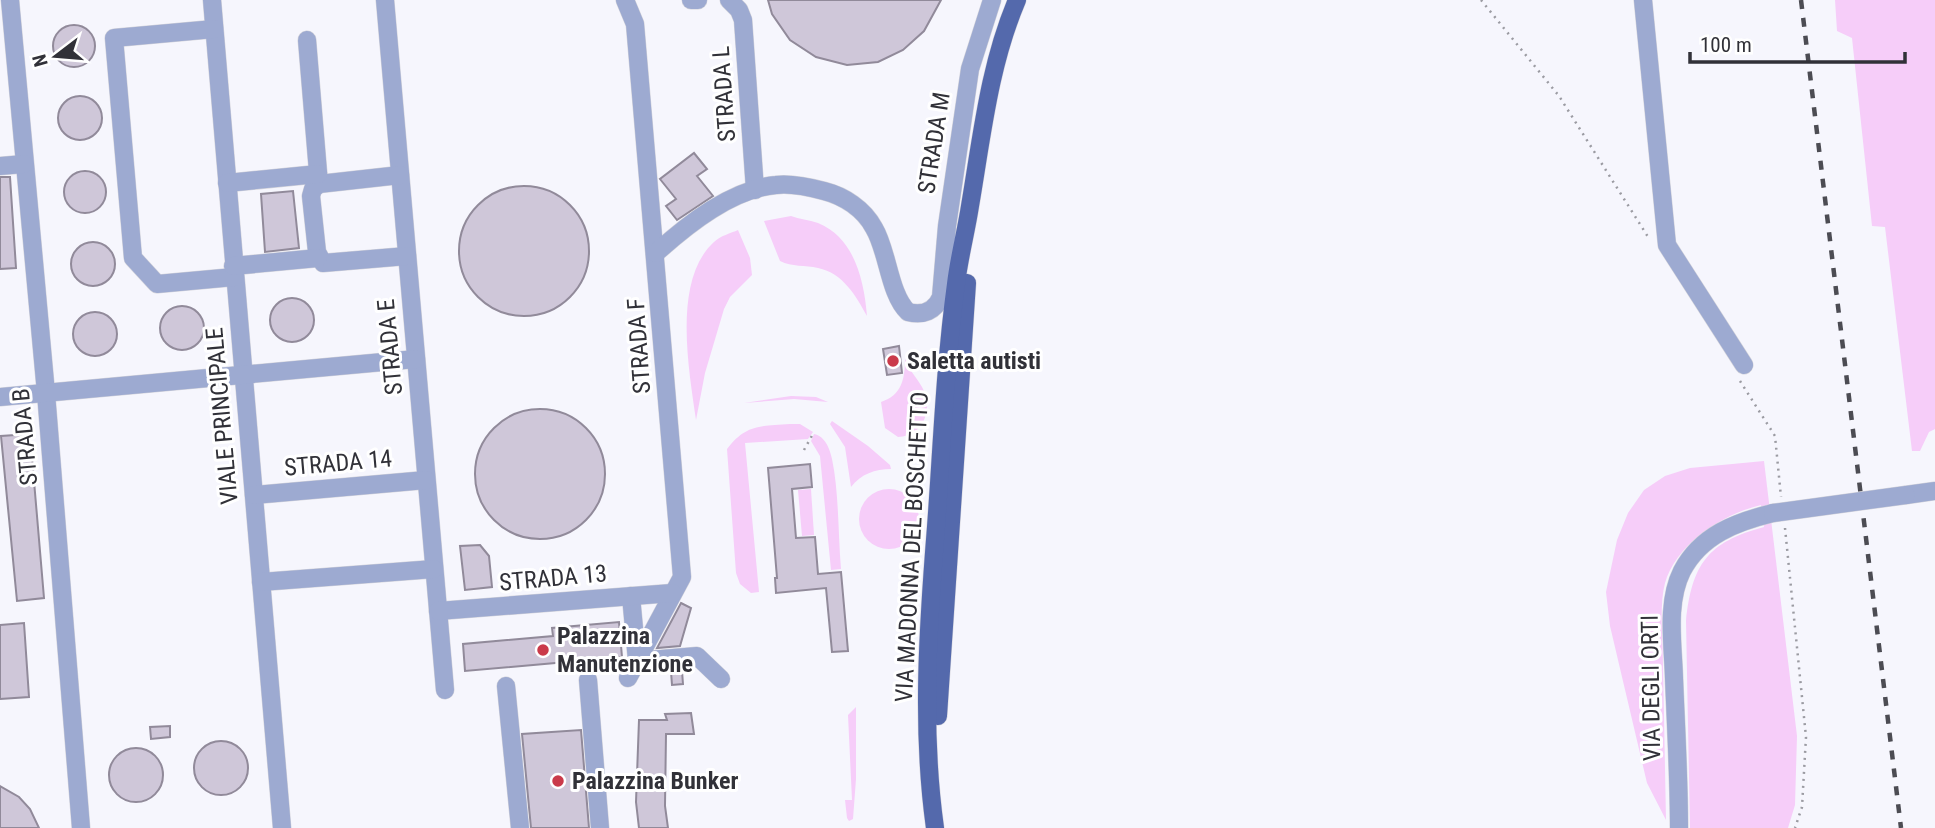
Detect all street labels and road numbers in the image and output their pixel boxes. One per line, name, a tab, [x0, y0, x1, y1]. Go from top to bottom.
street label: STRADA L	[707, 45, 741, 143]
street label: STRADA M	[912, 90, 956, 196]
street label: STRADA F	[622, 297, 656, 395]
street label: STRADA E	[372, 298, 408, 396]
street label: VIALE PRINCIPALE	[200, 326, 244, 506]
street label: STRADA B	[7, 387, 43, 487]
street label: VIA MADONNA DEL BOSCHETTO	[890, 391, 934, 703]
street label: STRADA 14	[283, 444, 393, 482]
street label: STRADA 13	[498, 559, 608, 597]
street label: VIA DEGLI ORTI	[1636, 615, 1666, 761]

